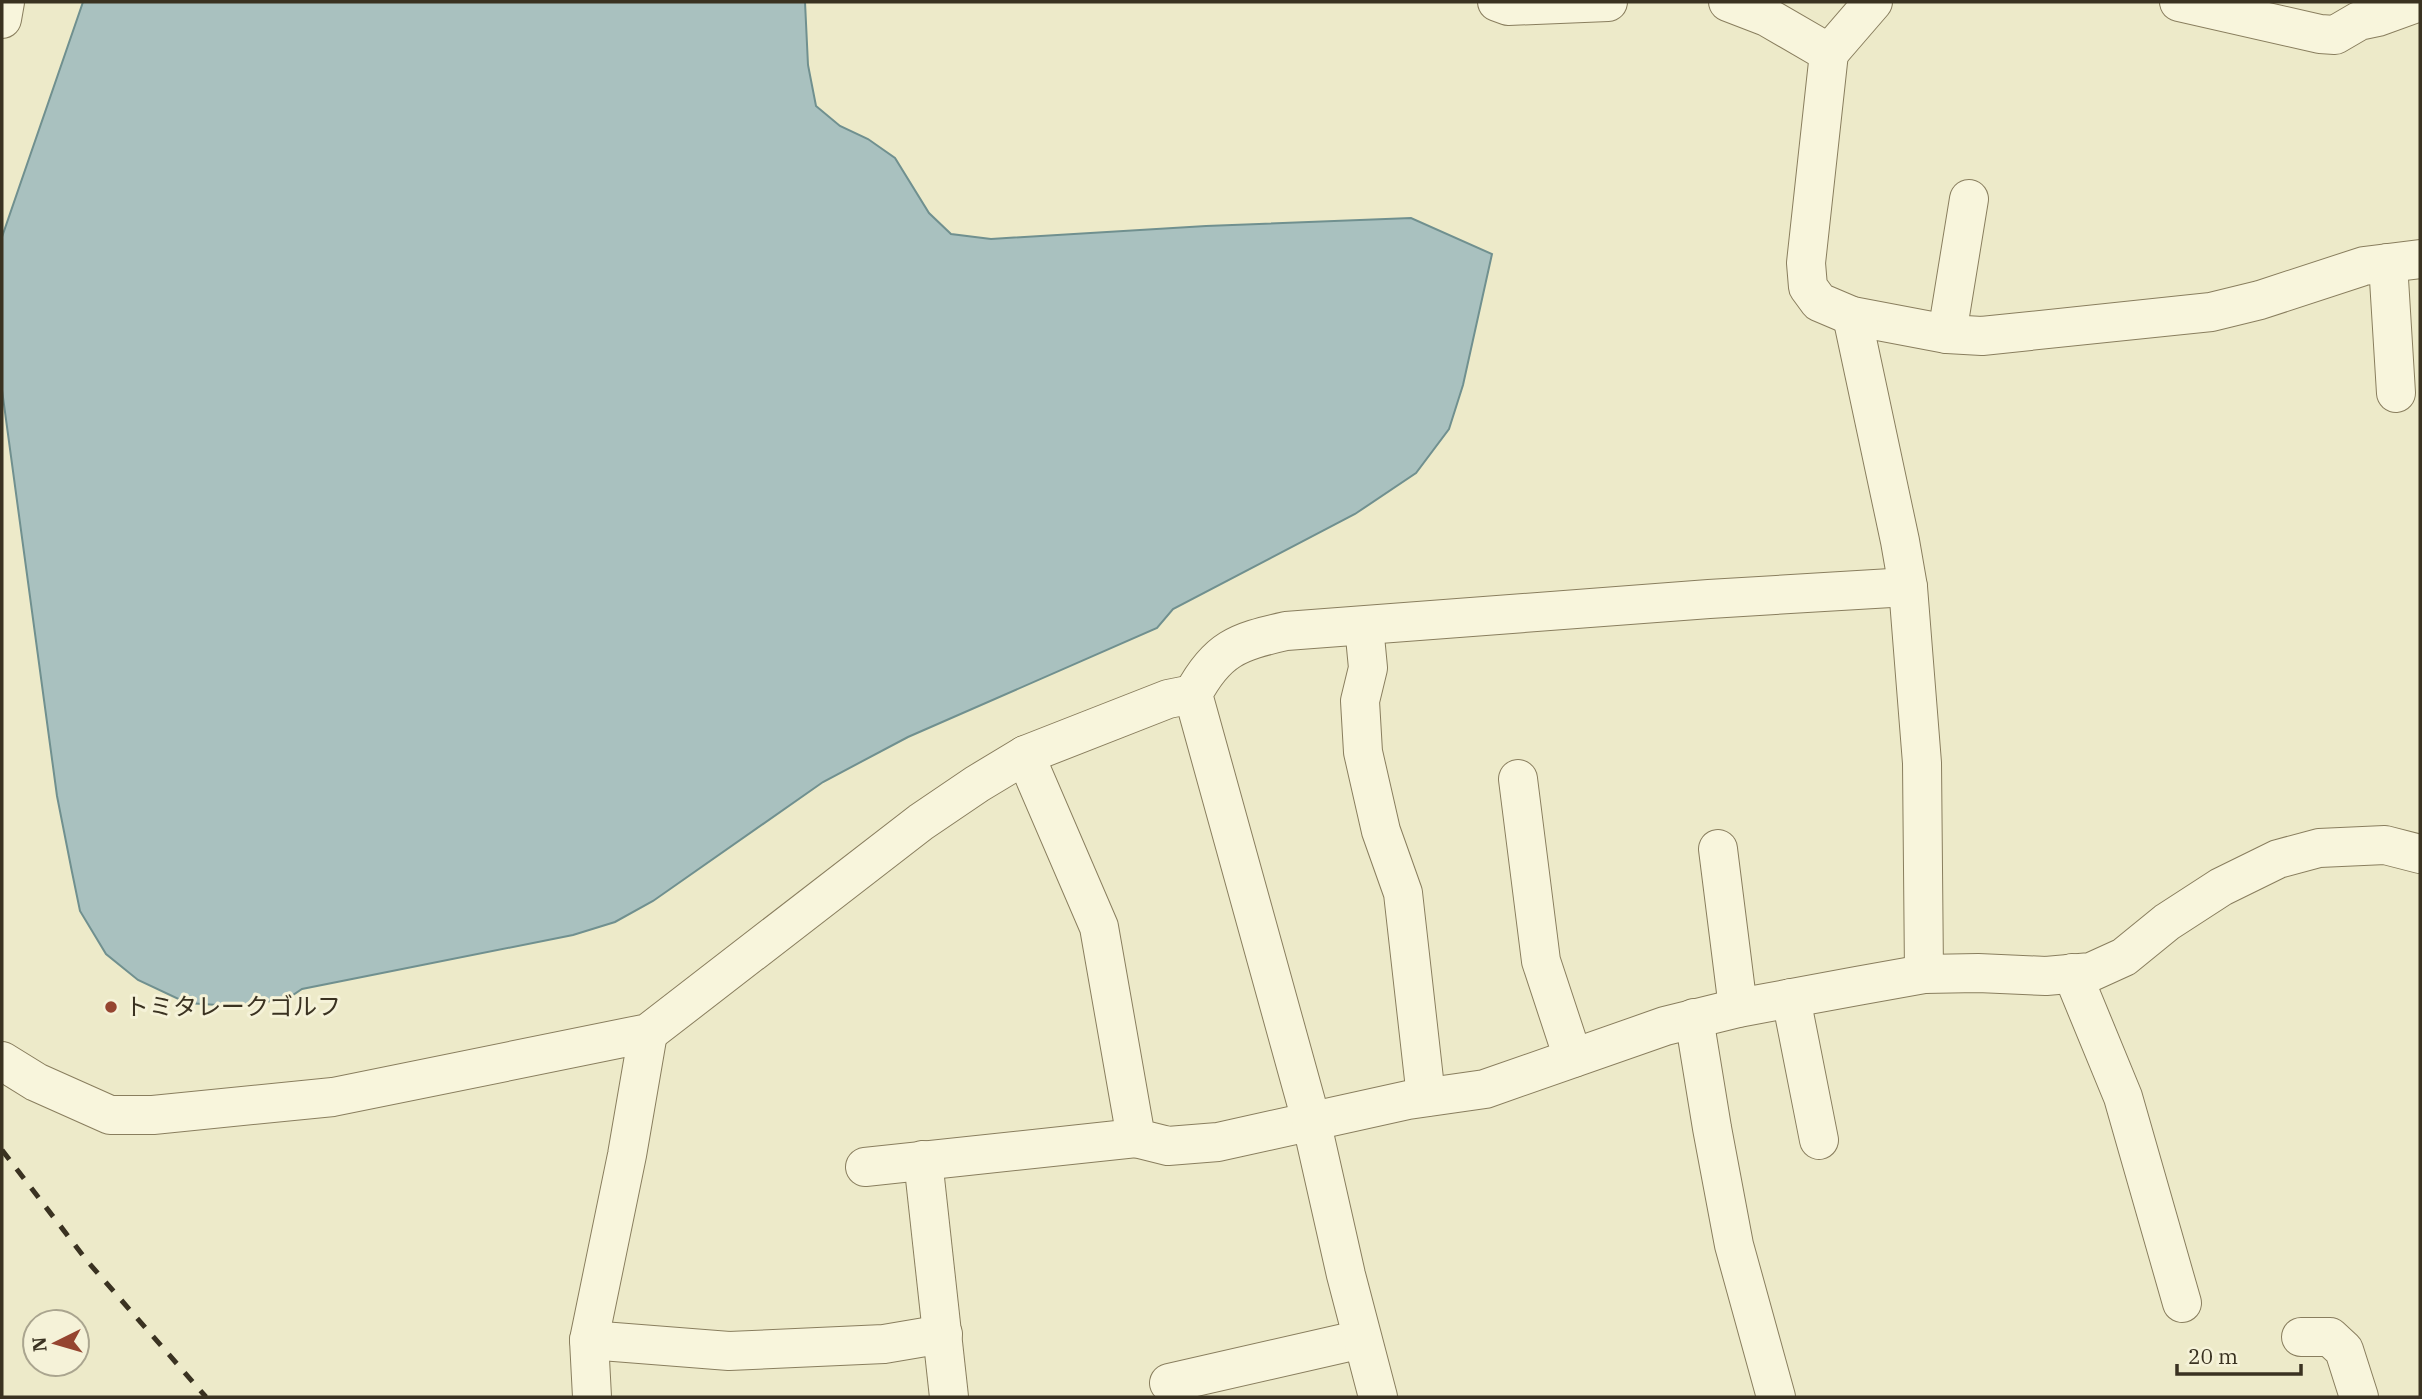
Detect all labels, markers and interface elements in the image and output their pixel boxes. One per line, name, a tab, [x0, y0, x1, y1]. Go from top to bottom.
place label: トミタレークゴルフ	[125, 990, 341, 1022]
marker: トミタレークゴルフ	[103, 999, 119, 1015]
north arrow	[21, 1308, 91, 1378]
scale bar	[2177, 1332, 2301, 1376]
text: N	[26, 1336, 52, 1353]
text: 20 m	[2188, 1342, 2238, 1370]

